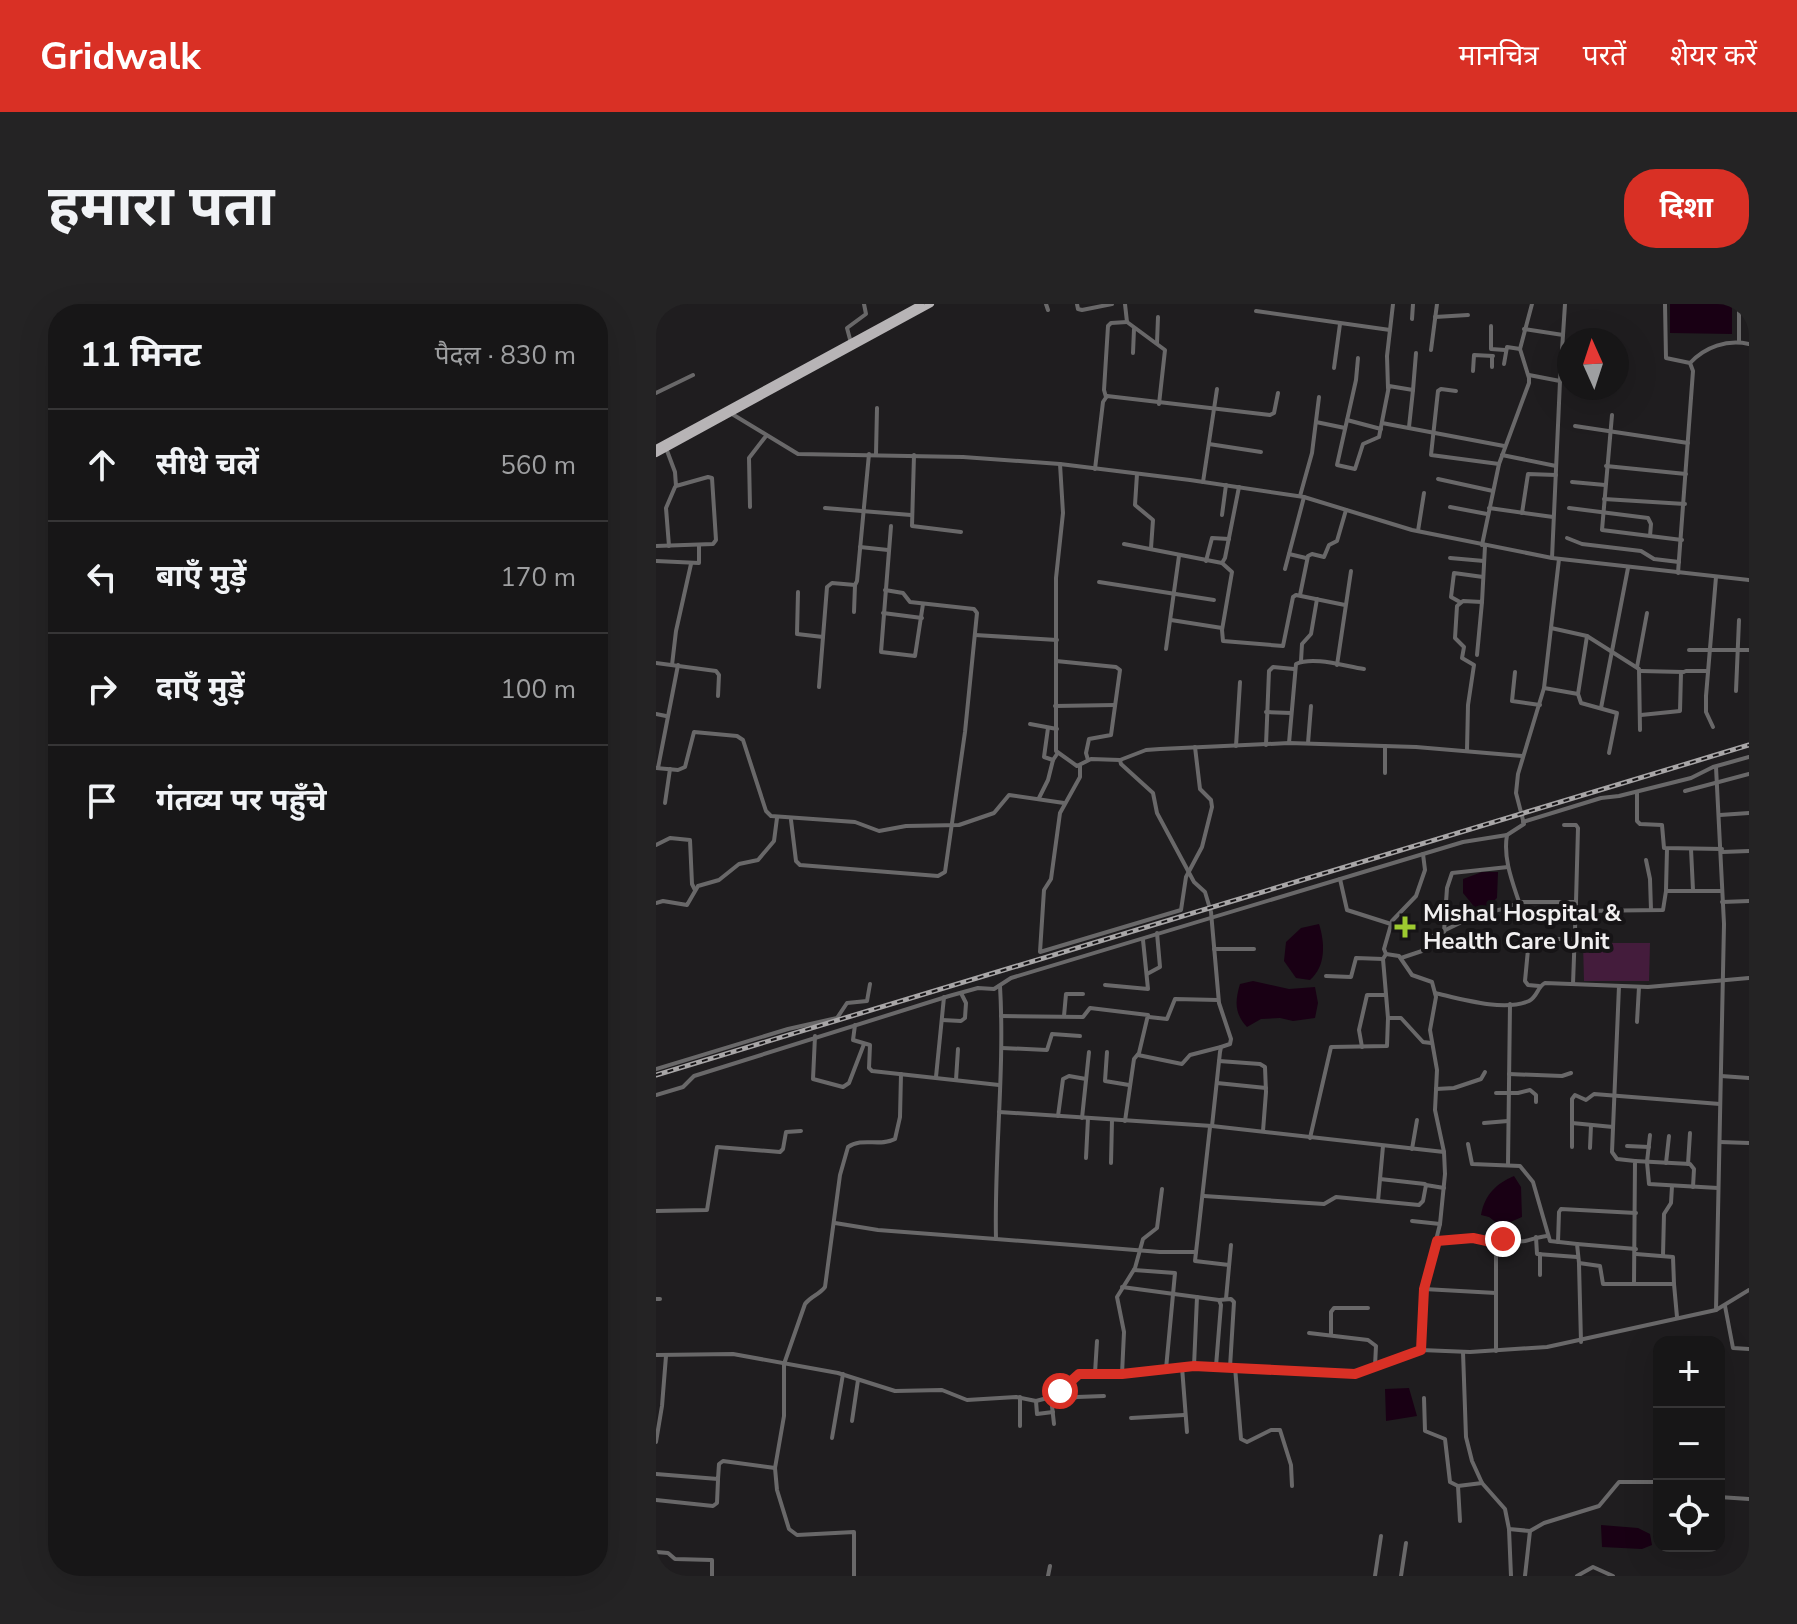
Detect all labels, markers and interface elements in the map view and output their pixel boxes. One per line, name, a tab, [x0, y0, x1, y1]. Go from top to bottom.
text: Gridwalk	[40, 31, 201, 82]
text: मानचित्र	[1459, 37, 1539, 75]
text: परतें	[1583, 37, 1626, 75]
text: शेयर करें	[1670, 37, 1757, 75]
text: हमारा पता	[48, 168, 275, 245]
button: दिशा	[1624, 169, 1749, 248]
north arrow	[1557, 328, 1629, 400]
text: 11 मिनट	[80, 332, 201, 378]
text: पैदल · 830 m	[435, 338, 576, 373]
icon: ahead	[80, 443, 124, 487]
text: सीधे चलें	[156, 444, 259, 485]
text: 560 m	[500, 448, 576, 483]
icon: left	[80, 555, 124, 599]
text: बाएँ मुड़ें	[156, 556, 246, 597]
text: 170 m	[500, 560, 576, 595]
icon: right	[80, 667, 124, 711]
text: दाएँ मुड़ें	[156, 668, 245, 709]
text: 100 m	[500, 672, 576, 707]
icon: arrive	[80, 779, 124, 823]
text: गंतव्य पर पहुँचे	[156, 780, 326, 821]
place label: Mishal Hospital & Health Care Unit	[1423, 897, 1622, 957]
marker: Mishal Hospital & Health Care Unit	[1394, 916, 1416, 938]
route end	[1485, 1221, 1521, 1257]
map controls	[1653, 1336, 1725, 1552]
button: +	[1653, 1336, 1725, 1408]
route start	[1042, 1373, 1078, 1409]
button: −	[1653, 1408, 1725, 1480]
button: locate	[1653, 1480, 1725, 1552]

